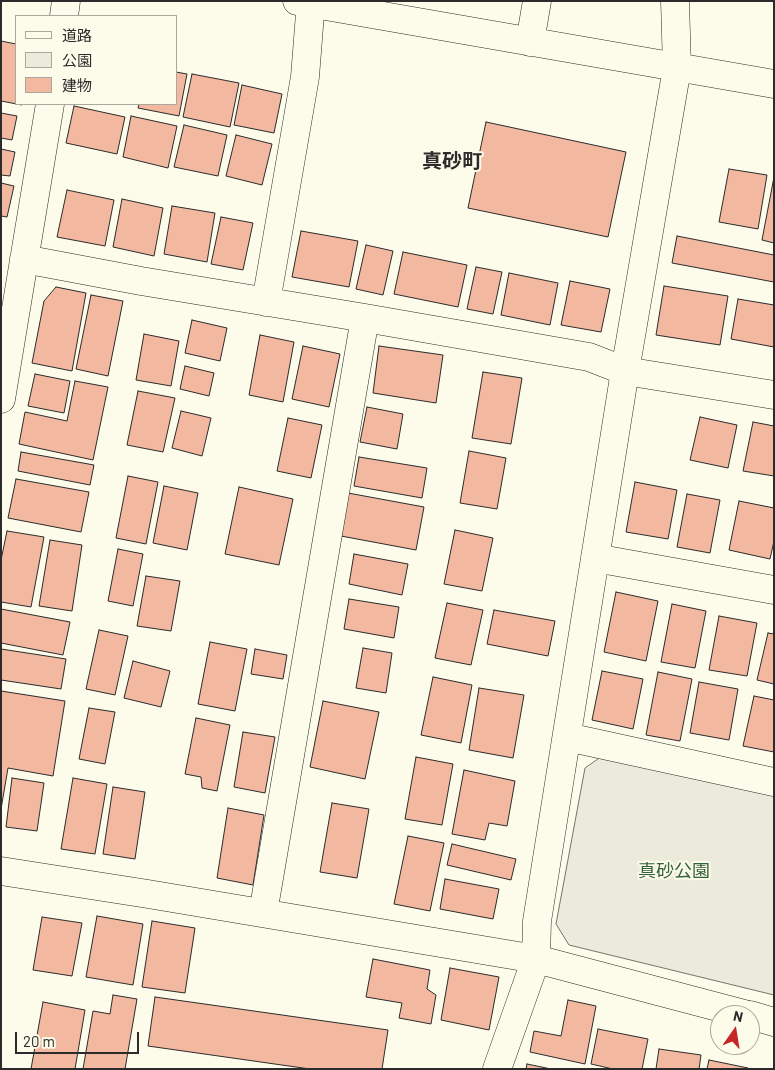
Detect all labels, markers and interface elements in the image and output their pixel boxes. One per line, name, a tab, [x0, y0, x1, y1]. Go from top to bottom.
legend	[15, 15, 178, 105]
text: 道路	[62, 26, 92, 44]
text: 公園	[62, 51, 92, 69]
text: 建物	[62, 76, 92, 94]
district label: 真砂町	[422, 149, 482, 173]
park label: 真砂公園	[638, 860, 710, 882]
north arrow	[710, 1005, 760, 1055]
text: N	[732, 1007, 745, 1025]
scale bar	[18, 1022, 141, 1054]
text: 20 m	[23, 1032, 55, 1050]

